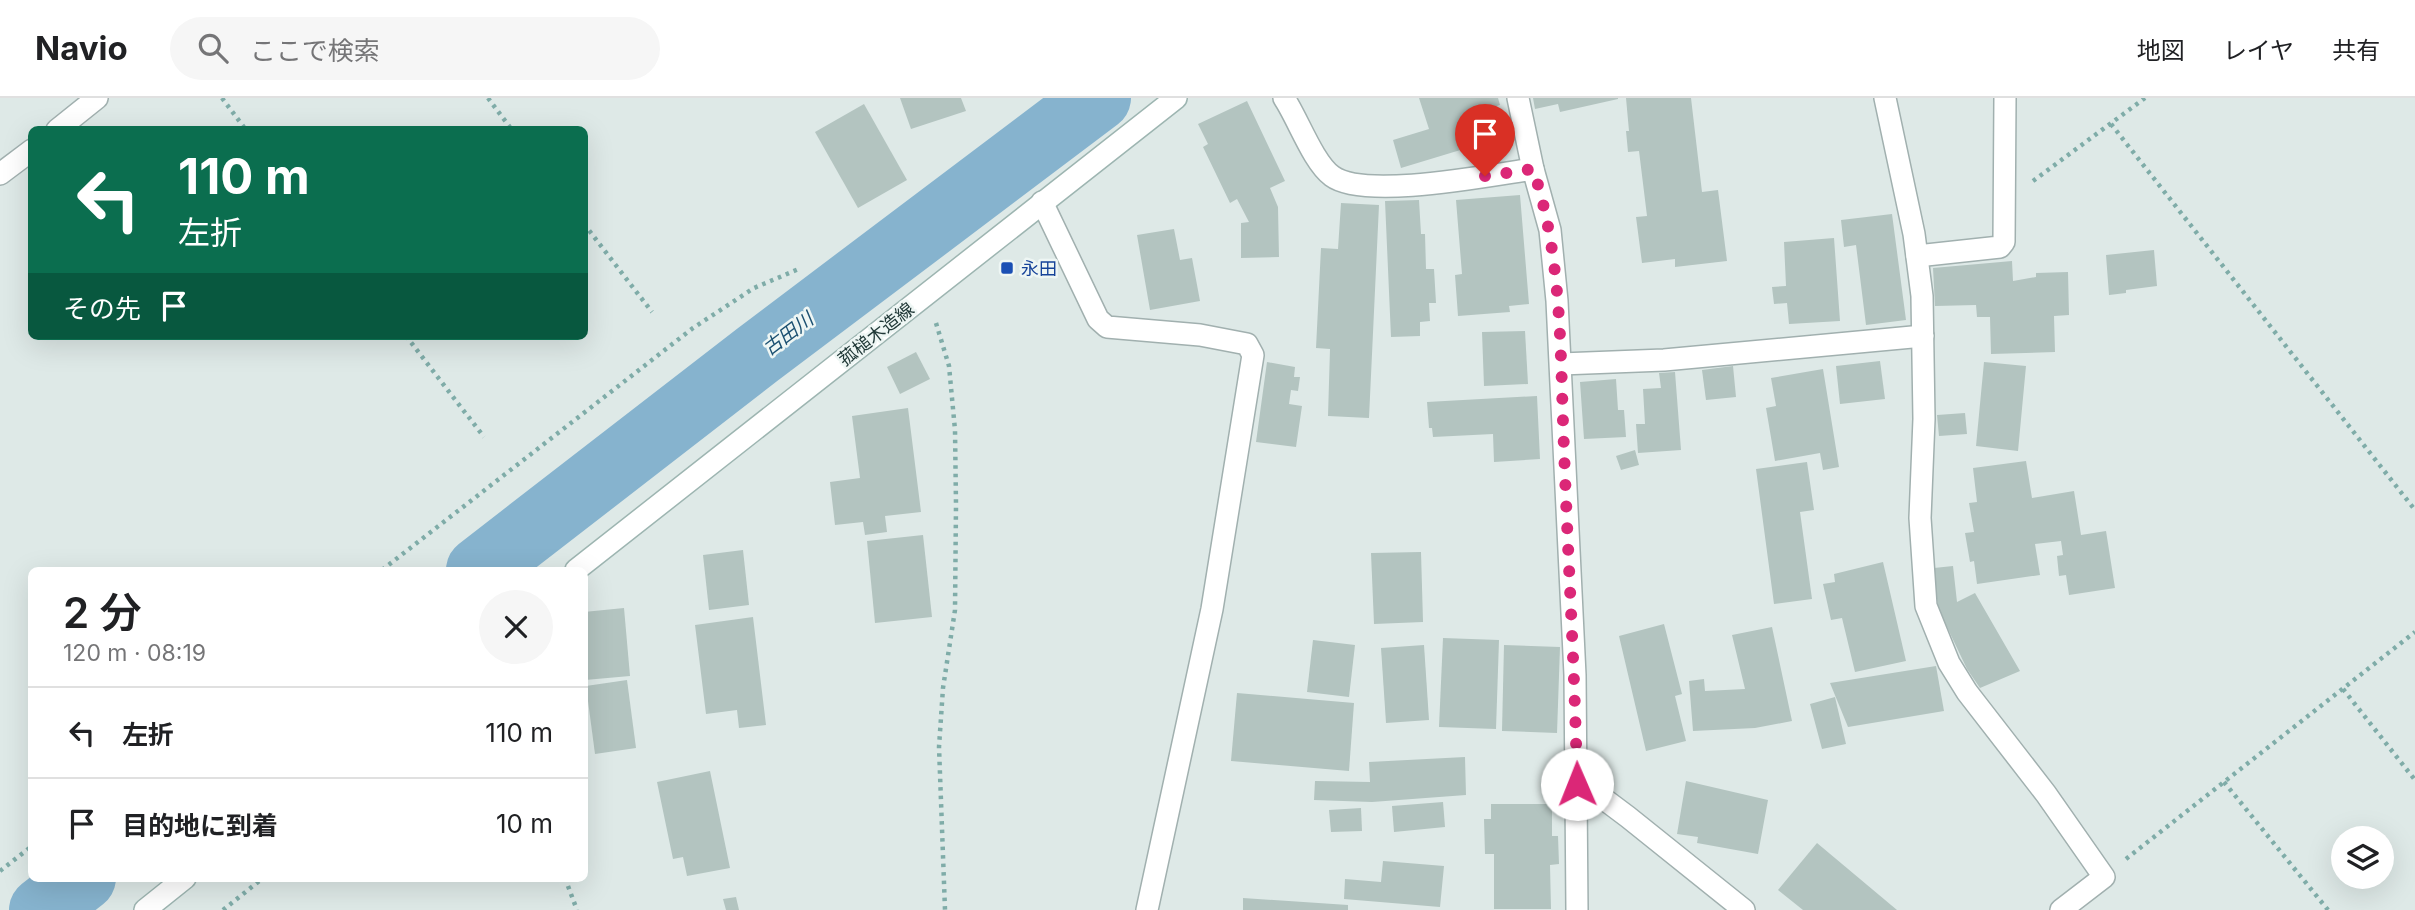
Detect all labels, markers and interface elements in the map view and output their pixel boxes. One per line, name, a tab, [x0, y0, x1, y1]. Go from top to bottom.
search box	[170, 17, 660, 80]
text: Navio	[35, 28, 128, 68]
icon: search	[194, 29, 232, 67]
text: ここで検索	[250, 35, 380, 66]
text: 地図	[2137, 36, 2185, 65]
text: レイヤ	[2223, 36, 2294, 65]
text: 共有	[2332, 36, 2380, 65]
pin	[1455, 104, 1515, 176]
icon: arrive	[1466, 115, 1504, 153]
text: 110 m	[178, 147, 310, 206]
icon: left	[63, 154, 154, 245]
text: 左折	[178, 213, 242, 252]
place label: 永田	[1021, 258, 1057, 279]
marker: 永田	[999, 260, 1015, 276]
icon: arrive	[155, 287, 193, 325]
text: その先	[63, 293, 141, 324]
street label: 菰槌木造線	[834, 298, 918, 370]
water label: 古田川	[758, 306, 819, 360]
text: 2 分	[63, 587, 142, 638]
button: close	[479, 590, 553, 664]
text: 120 m · 08:19	[63, 639, 206, 667]
icon: left	[63, 714, 101, 752]
text: 110 m	[485, 717, 553, 748]
text: 左折	[122, 719, 174, 750]
position arrow	[1540, 747, 1614, 821]
icon: arrive	[63, 805, 101, 843]
text: 10 m	[496, 808, 553, 839]
text: 目的地に到着	[122, 810, 278, 841]
map controls	[2331, 826, 2394, 889]
button: layers	[2331, 826, 2394, 889]

